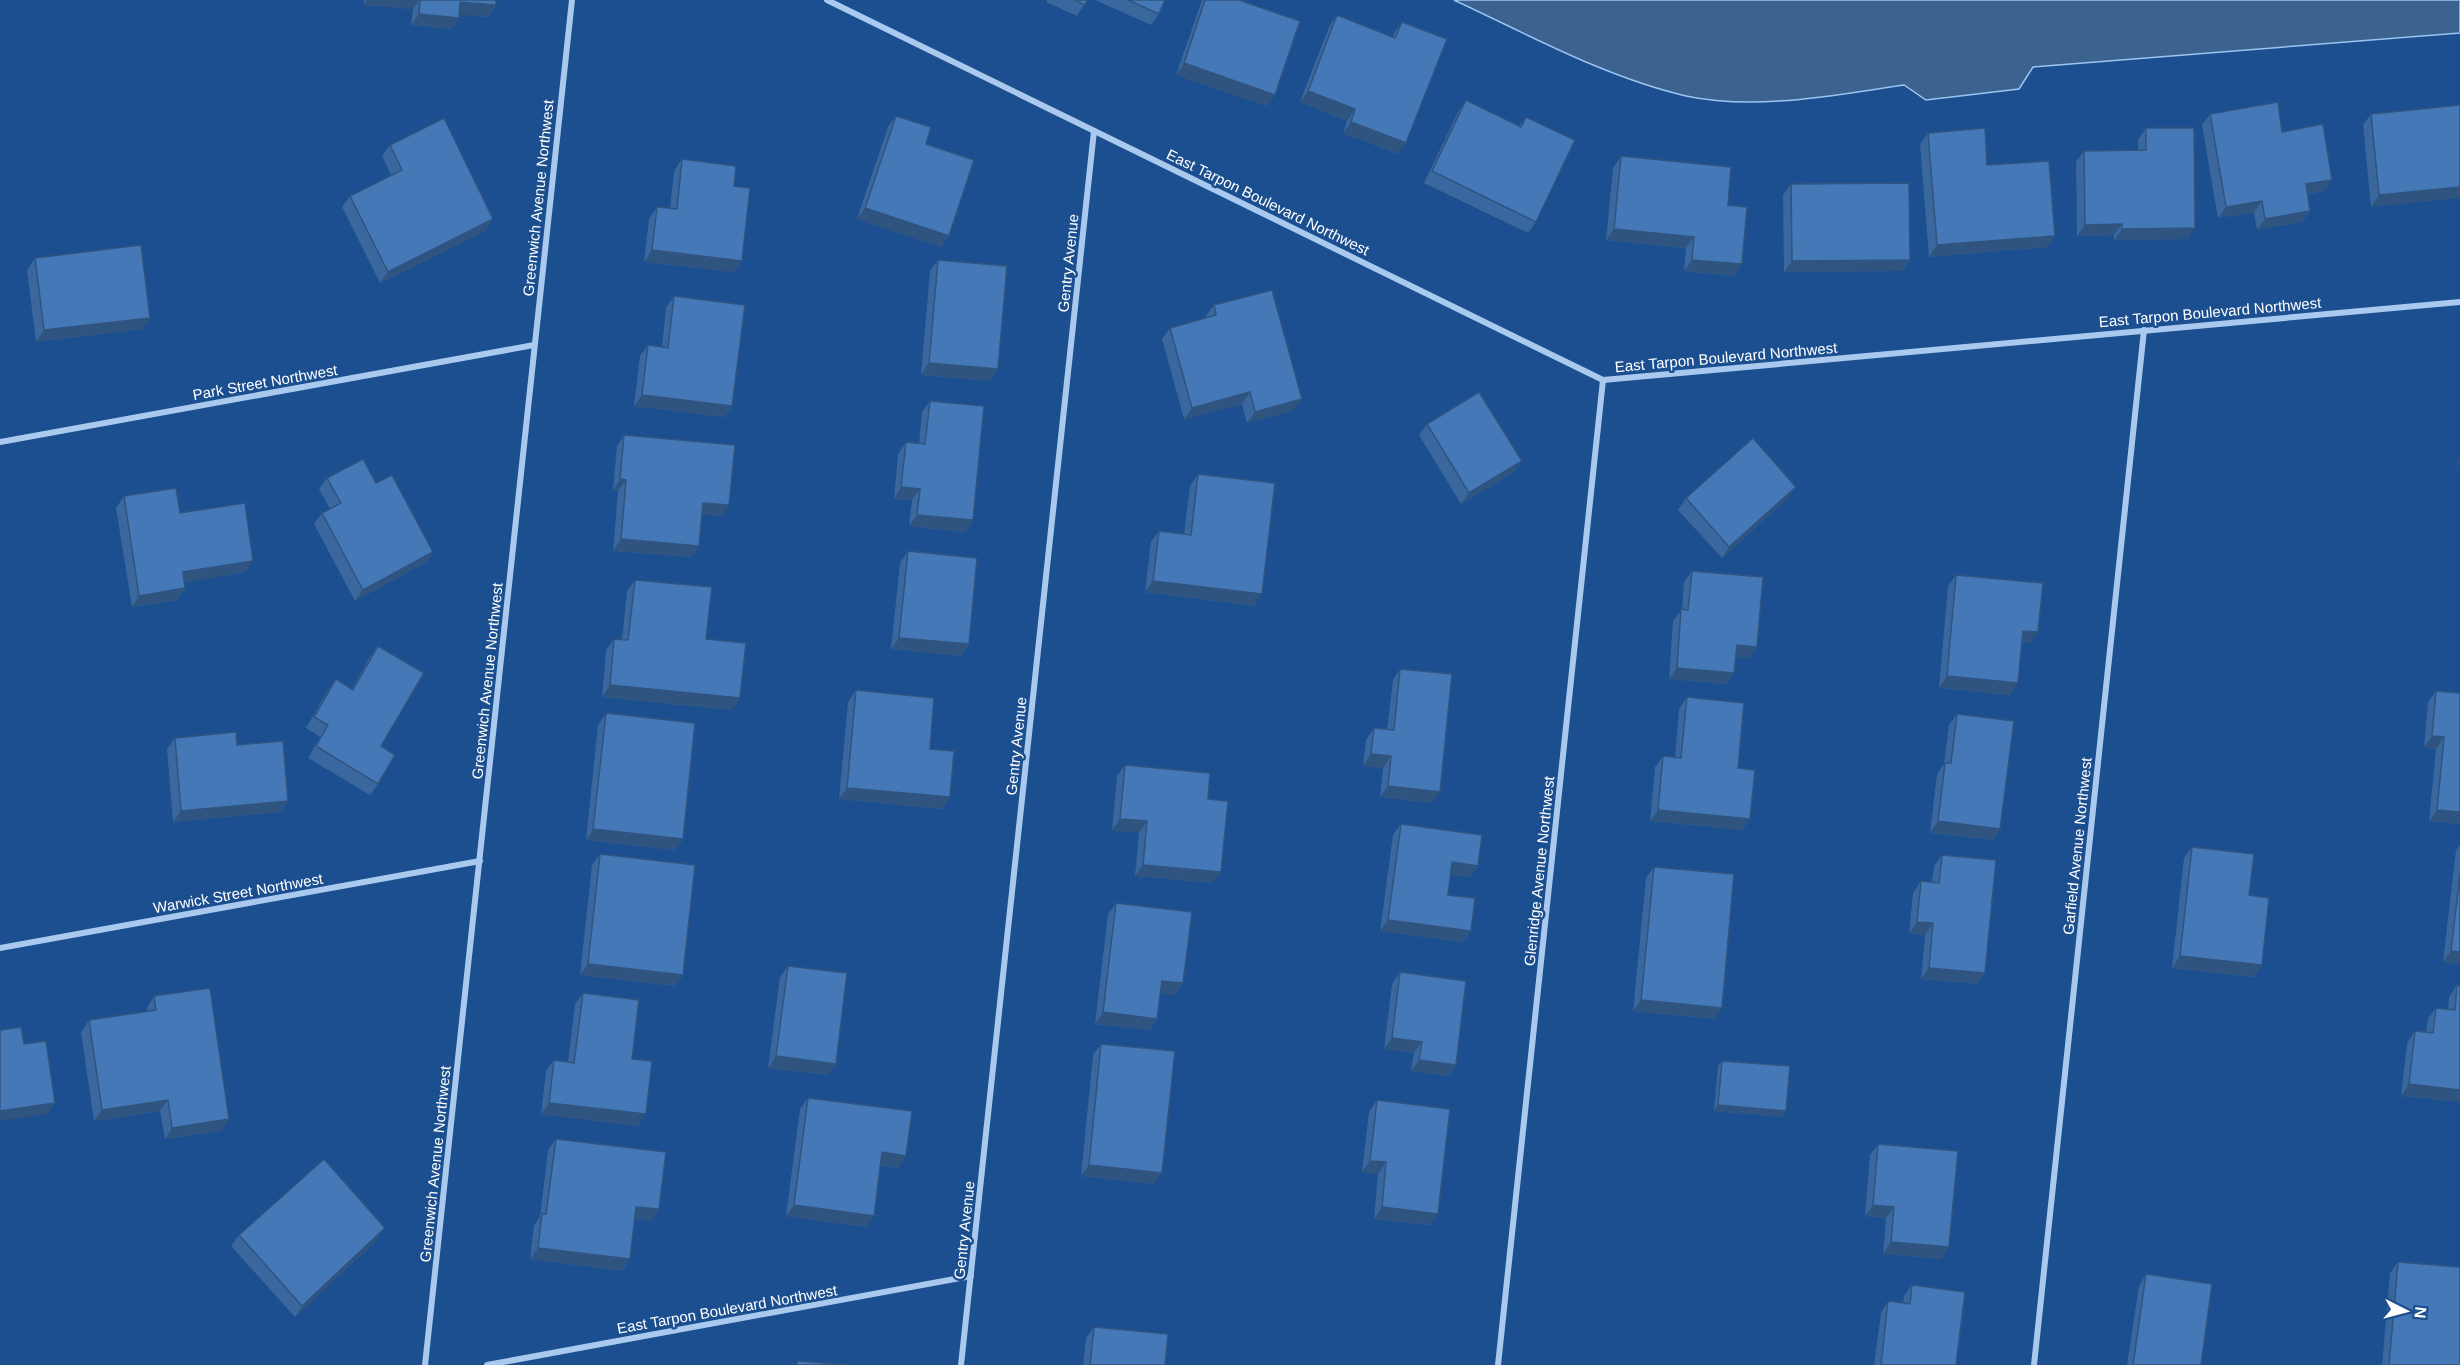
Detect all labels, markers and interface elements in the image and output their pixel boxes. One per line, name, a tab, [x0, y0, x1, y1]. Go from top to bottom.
street label: Greenwich Avenue Northwest	[519, 98, 557, 297]
street label: East Tarpon Boulevard Northwest	[1164, 145, 1373, 259]
street label: Gentry Avenue	[1054, 213, 1082, 313]
street label: East Tarpon Boulevard Northwest	[2098, 294, 2323, 330]
street label: East Tarpon Boulevard Northwest	[1614, 339, 1839, 375]
street label: Park Street Northwest	[191, 361, 340, 403]
street label: Greenwich Avenue Northwest	[468, 581, 506, 780]
street label: Gentry Avenue	[1002, 696, 1030, 796]
street label: Garfield Avenue Northwest	[2059, 756, 2095, 935]
street label: Glenridge Avenue Northwest	[1521, 774, 1558, 967]
street label: Warwick Street Northwest	[152, 870, 325, 916]
street label: Greenwich Avenue Northwest	[416, 1064, 454, 1263]
street label: Gentry Avenue	[950, 1180, 978, 1280]
street label: East Tarpon Boulevard Northwest	[616, 1281, 839, 1337]
north arrow	[2376, 1281, 2436, 1341]
text: N	[2411, 1306, 2429, 1319]

